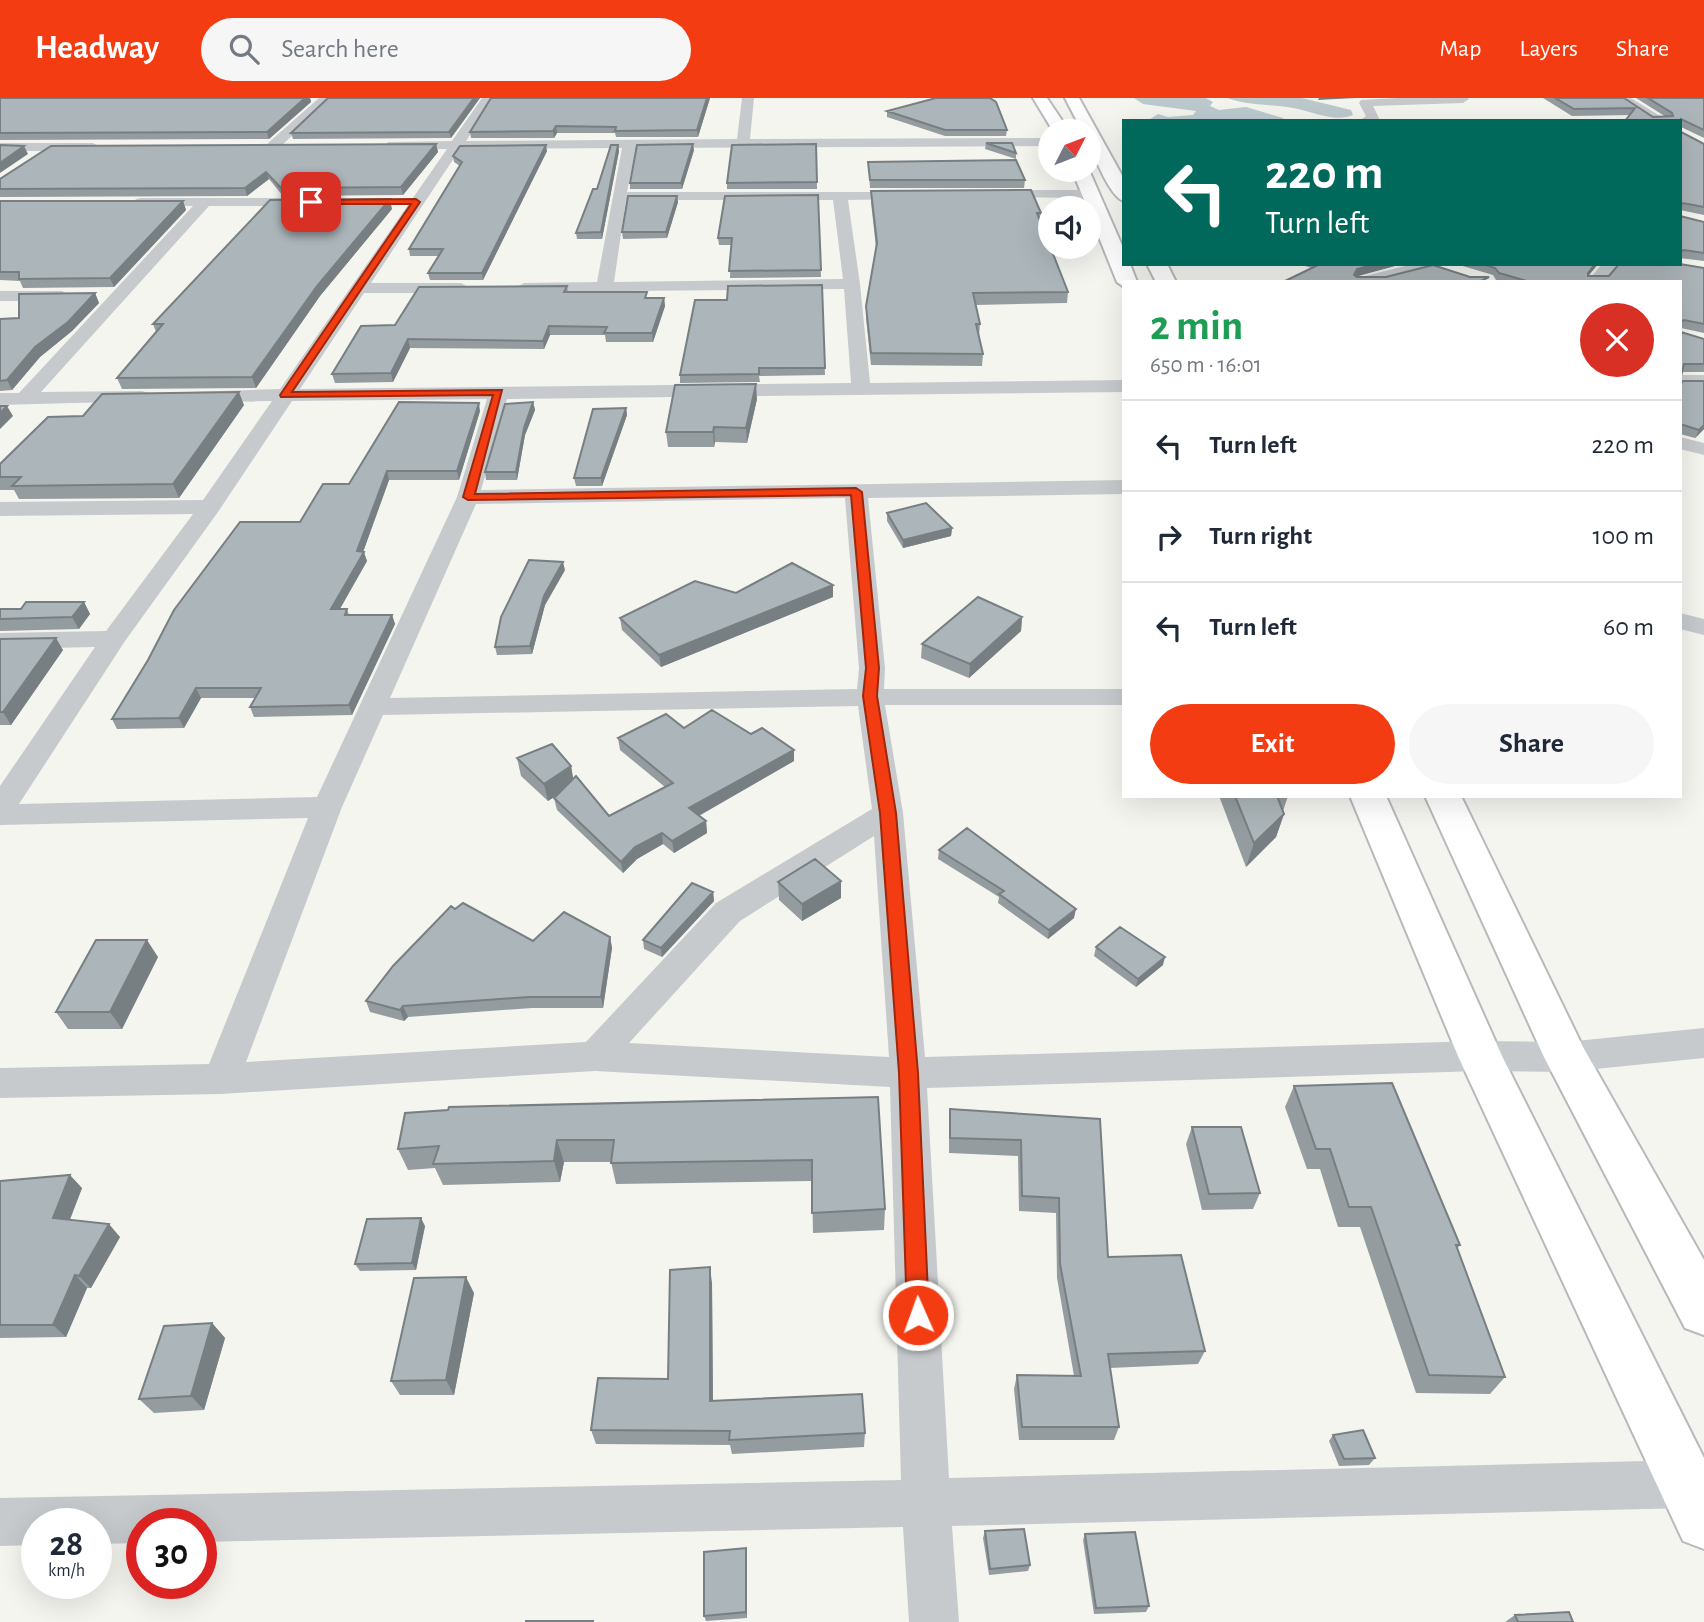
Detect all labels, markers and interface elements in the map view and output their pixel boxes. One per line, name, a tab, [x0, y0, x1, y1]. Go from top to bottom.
search box	[201, 18, 691, 81]
icon: search	[225, 30, 263, 68]
text: Headway	[35, 32, 159, 65]
text: Search here	[281, 36, 399, 62]
text: Map	[1439, 37, 1481, 61]
text: Layers	[1519, 37, 1578, 61]
text: Share	[1616, 37, 1669, 61]
north arrow	[1038, 119, 1101, 182]
map controls	[1038, 119, 1101, 259]
icon: left	[1150, 147, 1241, 238]
text: 220 m	[1265, 149, 1384, 198]
pin	[281, 172, 341, 232]
icon: arrive	[292, 183, 330, 221]
button: sound	[1038, 196, 1101, 259]
text: Turn left	[1265, 207, 1369, 239]
button: close	[1580, 303, 1654, 377]
text: 2 min	[1150, 305, 1243, 347]
text: 650 m · 16:01	[1150, 354, 1262, 377]
icon: left	[1150, 427, 1188, 465]
text: Turn left	[1209, 432, 1297, 458]
text: 220 m	[1592, 432, 1654, 458]
icon: right	[1150, 518, 1188, 556]
text: Turn right	[1209, 523, 1312, 549]
text: 100 m	[1593, 523, 1654, 549]
icon: left	[1150, 609, 1188, 647]
text: Turn left	[1209, 614, 1297, 640]
text: 60 m	[1603, 614, 1654, 640]
button: Exit	[1150, 704, 1395, 784]
button: Share	[1409, 704, 1654, 784]
position arrow	[881, 1278, 955, 1352]
speed limit sign: 30	[126, 1508, 217, 1599]
text: 28	[50, 1527, 83, 1562]
text: km/h	[48, 1562, 85, 1580]

